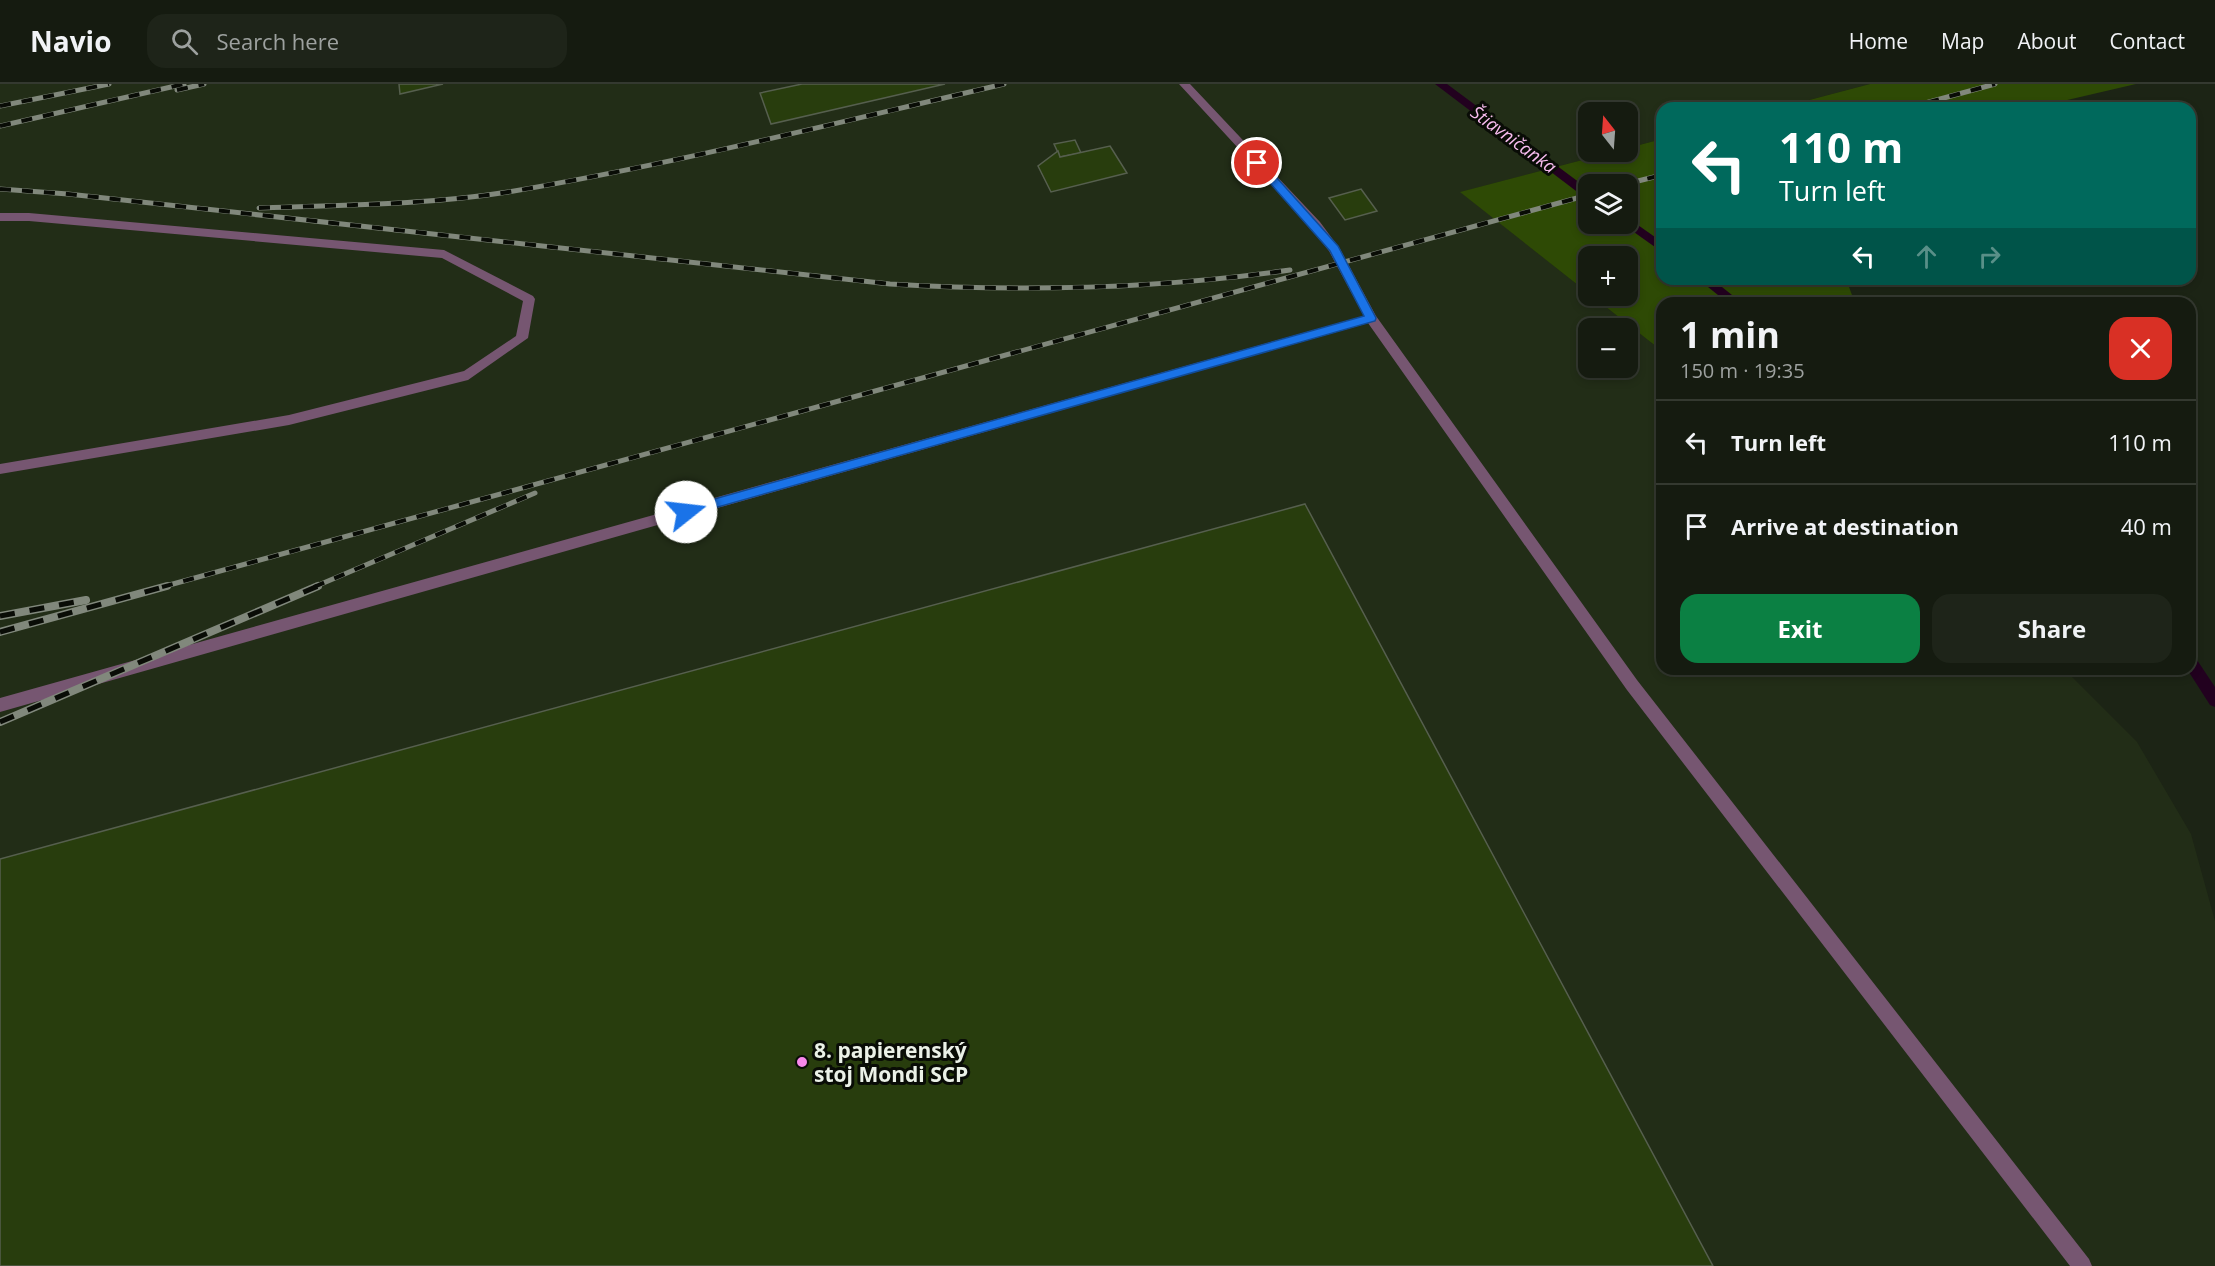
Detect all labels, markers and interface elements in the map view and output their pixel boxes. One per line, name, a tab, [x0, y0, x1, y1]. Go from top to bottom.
search box	[147, 14, 567, 68]
text: Navio	[30, 22, 111, 60]
icon: search	[168, 25, 201, 58]
text: Search here	[216, 26, 339, 56]
text: Home	[1849, 27, 1908, 55]
text: Map	[1941, 27, 1984, 55]
text: About	[2017, 27, 2077, 55]
text: Contact	[2110, 27, 2185, 55]
water label: Štiavničanka	[1466, 100, 1562, 178]
north arrow	[1578, 102, 1638, 162]
map controls	[1578, 102, 1638, 378]
text: 110 m	[1779, 118, 1903, 175]
icon: left	[1680, 126, 1758, 204]
pin	[1231, 137, 1282, 188]
icon: arrive	[1240, 146, 1273, 179]
text: Turn left	[1779, 172, 1886, 209]
button: layers	[1578, 174, 1638, 234]
icon: left	[1847, 240, 1880, 273]
icon: ahead	[1910, 240, 1943, 273]
icon: right	[1973, 240, 2006, 273]
button: +	[1578, 246, 1638, 306]
text: 1 min	[1680, 310, 1780, 359]
button: close	[2109, 317, 2172, 380]
button: −	[1578, 318, 1638, 378]
text: 150 m · 19:35	[1680, 357, 1805, 384]
icon: left	[1680, 426, 1713, 459]
text: Turn left	[1731, 427, 1826, 457]
text: 110 m	[2108, 427, 2172, 457]
position arrow	[654, 480, 718, 544]
icon: arrive	[1680, 510, 1713, 543]
text: Arrive at destination	[1731, 511, 1959, 541]
text: 40 m	[2121, 511, 2172, 541]
button: Exit	[1680, 594, 1920, 663]
button: Share	[1932, 594, 2172, 663]
place label: 8. papierenský stoj Mondi SCP	[814, 1036, 968, 1088]
marker: 8. papierenský stoj Mondi SCP	[795, 1055, 809, 1069]

